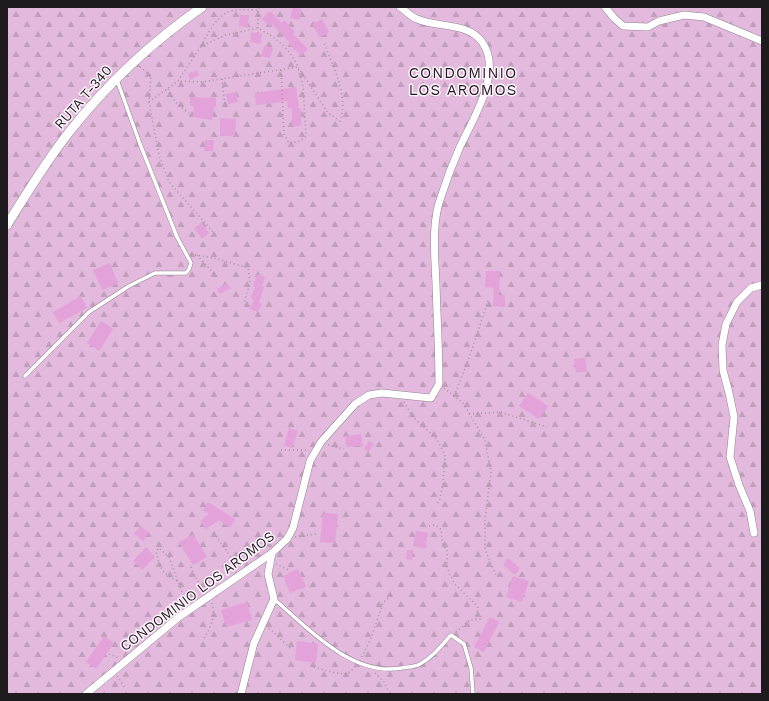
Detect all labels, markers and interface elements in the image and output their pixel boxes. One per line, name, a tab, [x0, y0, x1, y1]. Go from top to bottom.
street label: RUTA T-340	[51, 62, 115, 132]
district label: CONDOMINIO LOS AROMOS	[409, 64, 517, 99]
street label: CONDOMINIO LOS AROMOS	[117, 528, 277, 654]

